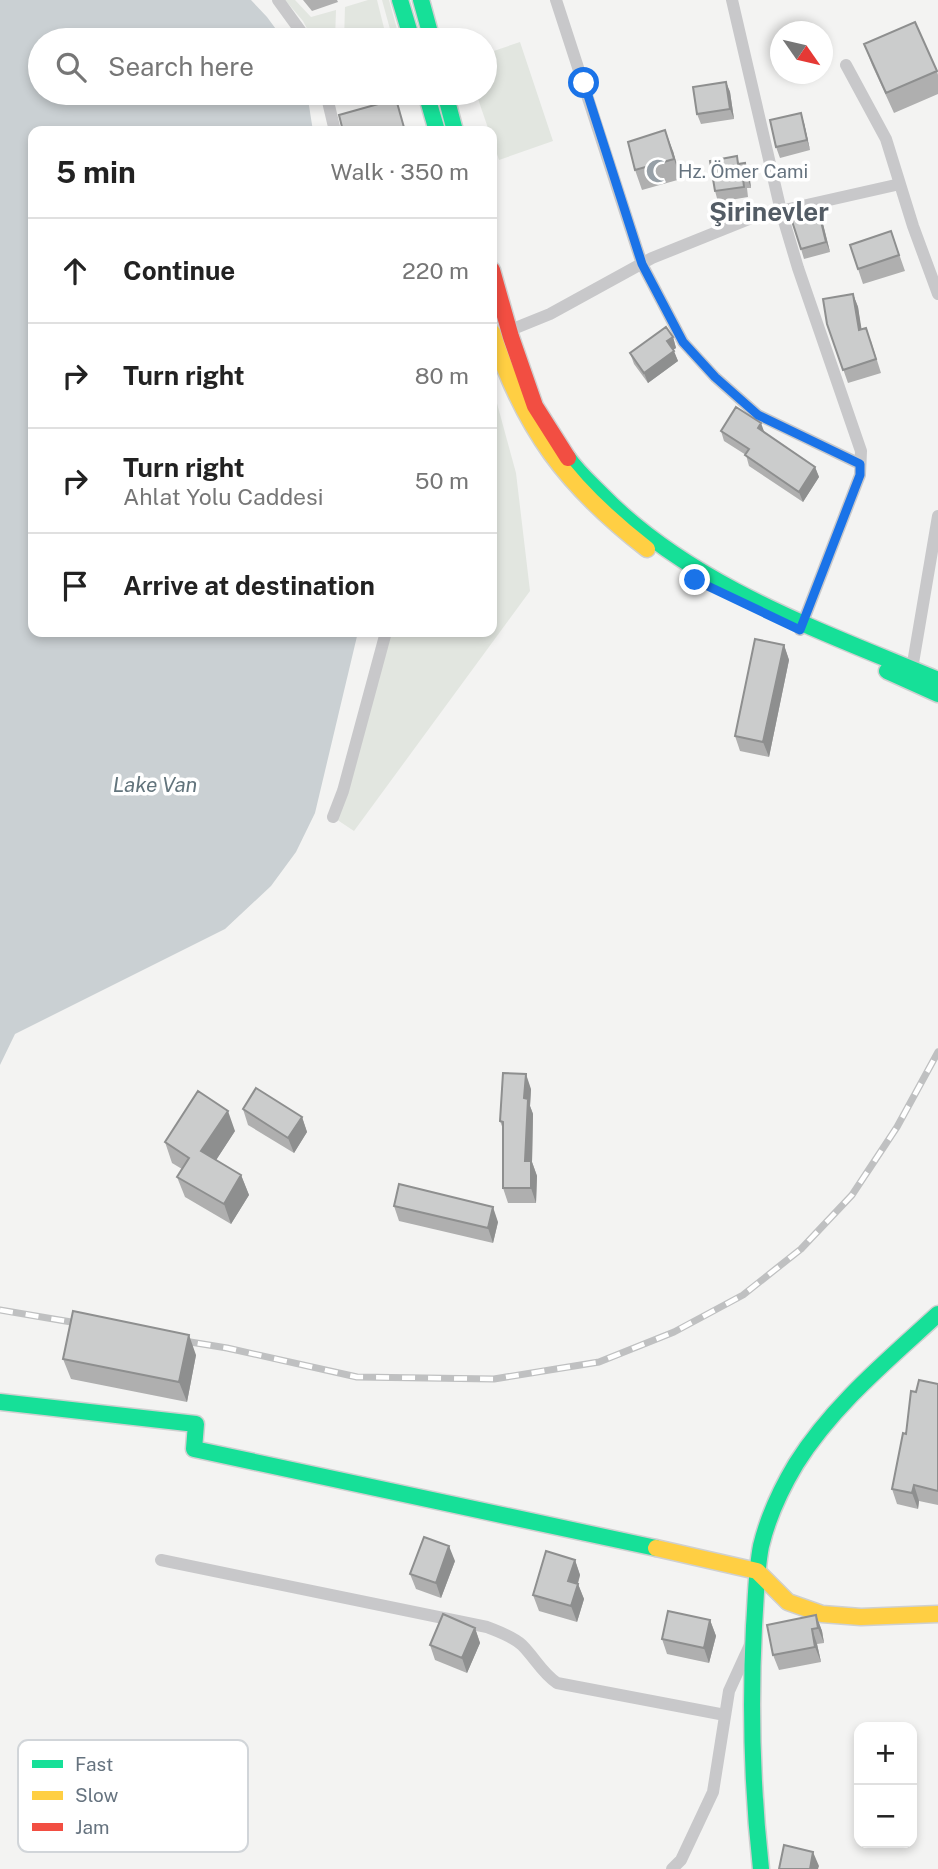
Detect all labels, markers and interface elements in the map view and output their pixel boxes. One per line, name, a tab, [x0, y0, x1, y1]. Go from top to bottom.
north arrow	[770, 21, 833, 84]
search box	[28, 28, 497, 105]
icon: search	[52, 48, 90, 86]
text: Search here	[108, 51, 254, 82]
route start	[568, 67, 599, 98]
text: 5 min	[56, 154, 136, 190]
mosque icon: Hz. Ömer Cami	[644, 157, 672, 185]
text: Walk · 350 m	[330, 158, 469, 185]
place label: Hz. Ömer Cami	[678, 160, 808, 182]
district label: Şirinevler	[709, 196, 829, 227]
icon: ahead	[56, 252, 94, 290]
text: Continue	[123, 255, 235, 286]
text: 220 m	[402, 257, 469, 284]
icon: right	[56, 357, 94, 395]
text: Turn right	[123, 360, 245, 391]
text: 80 m	[415, 362, 469, 389]
text: Turn right	[123, 452, 245, 483]
icon: right	[56, 462, 94, 500]
text: 50 m	[415, 467, 469, 494]
text: Ahlat Yolu Caddesi	[123, 483, 323, 510]
route end	[679, 564, 710, 595]
icon: arrive	[56, 567, 94, 605]
text: Arrive at destination	[123, 570, 375, 601]
water label: Lake Van	[113, 772, 197, 797]
map controls	[854, 1722, 917, 1848]
button: +	[854, 1722, 917, 1785]
legend	[18, 1740, 248, 1852]
text: Fast	[75, 1753, 113, 1775]
text: Slow	[75, 1784, 119, 1806]
button: −	[854, 1785, 917, 1848]
text: Jam	[75, 1816, 109, 1838]

